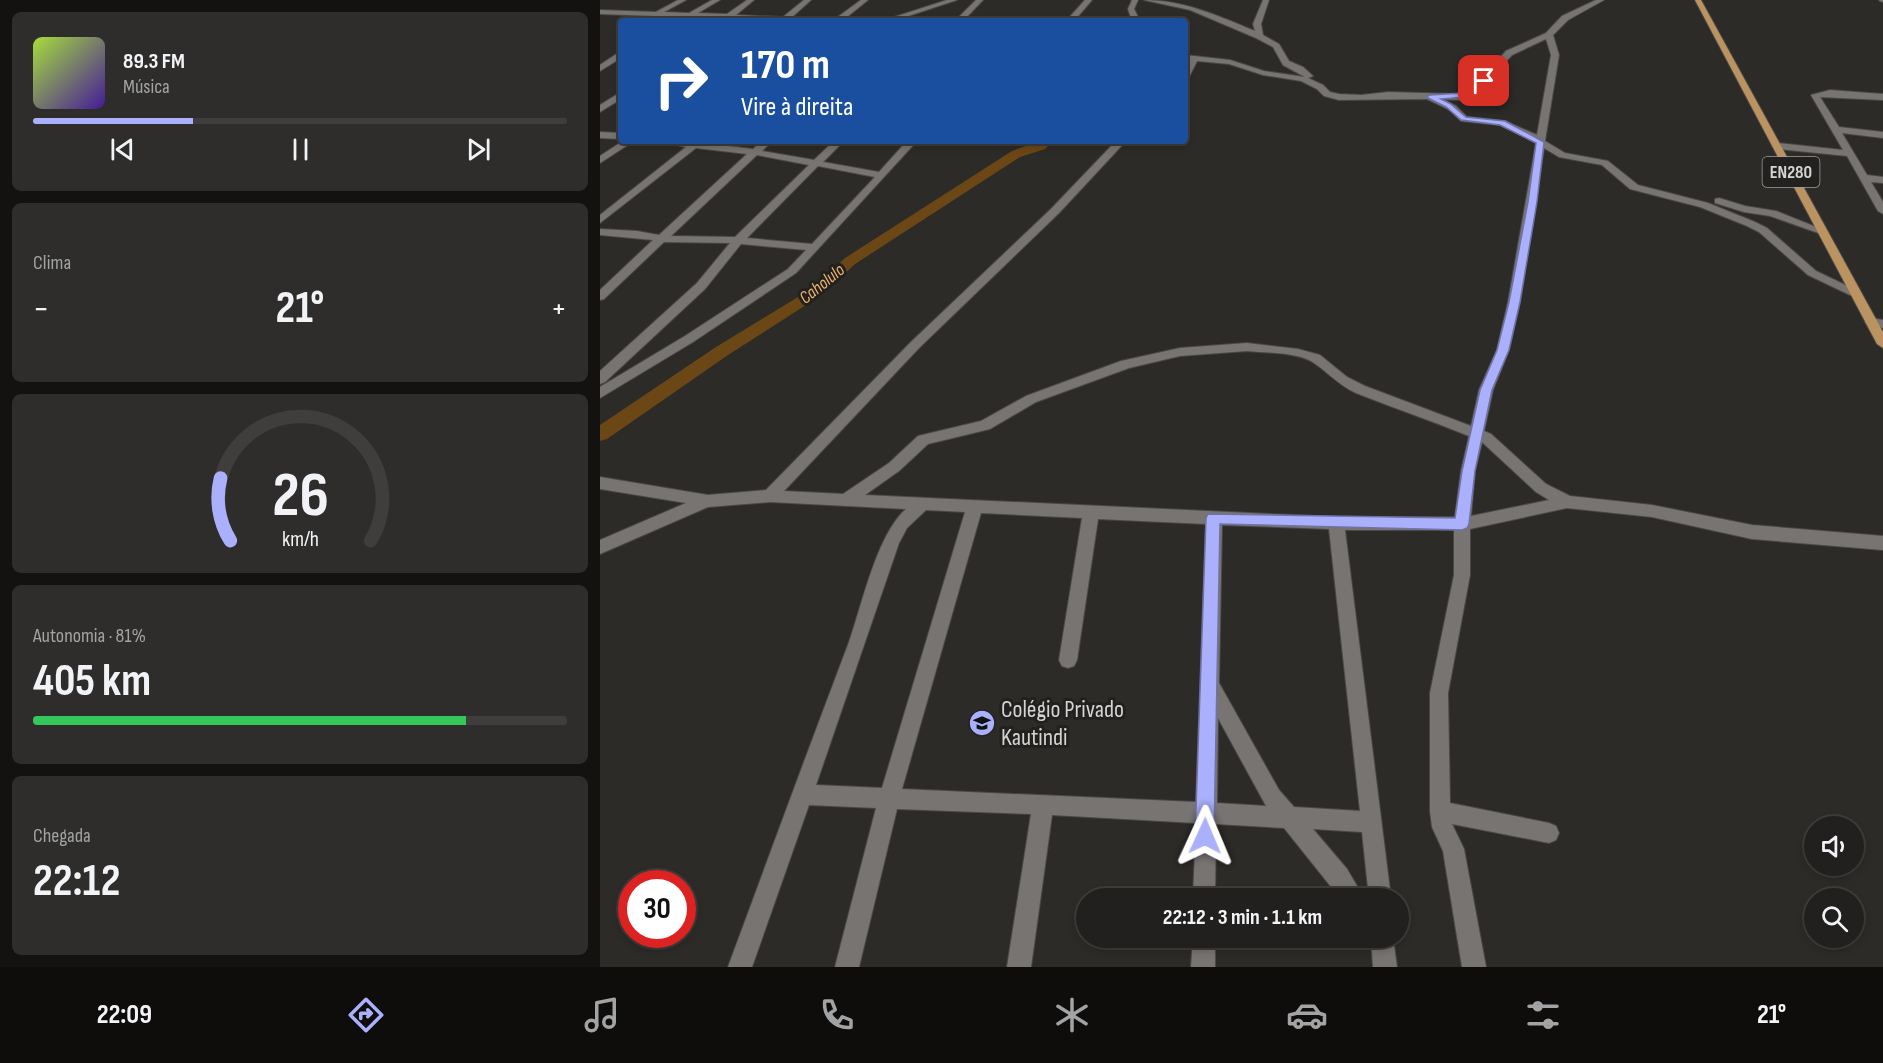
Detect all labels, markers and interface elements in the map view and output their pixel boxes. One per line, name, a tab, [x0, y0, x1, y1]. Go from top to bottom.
text: 170 m	[741, 40, 830, 91]
icon: right	[642, 42, 720, 120]
text: 89.3 FM	[123, 48, 185, 75]
pin	[1458, 55, 1509, 106]
icon: arrive	[1467, 64, 1500, 97]
text: Música	[123, 75, 170, 99]
text: Vire à direita	[741, 91, 853, 123]
icon: previous	[106, 133, 139, 166]
icon: pause	[284, 133, 317, 166]
icon: next	[462, 133, 495, 166]
road number: EN280	[1762, 157, 1820, 187]
text: Clima	[33, 251, 71, 275]
water label: Caholulo	[795, 259, 849, 308]
text: 21°	[276, 281, 324, 336]
text: −	[33, 289, 49, 329]
text: +	[551, 289, 567, 329]
text: 26	[272, 459, 328, 534]
text: km/h	[281, 527, 319, 552]
text: Autonomia · 81%	[33, 624, 146, 648]
text: 405 km	[33, 654, 151, 709]
place label: Colégio Privado Kautindi	[1001, 695, 1124, 752]
school or university icon: Colégio Privado Kautindi	[967, 708, 997, 738]
position arrow	[1173, 804, 1237, 868]
map controls	[1804, 816, 1864, 948]
button: sound	[1804, 816, 1864, 876]
text: Chegada	[33, 824, 91, 848]
text: 22:12	[33, 854, 120, 909]
speed limit sign: 30	[618, 870, 696, 948]
button: search	[1804, 888, 1864, 948]
text: 22:12 · 3 min · 1.1 km	[1163, 904, 1322, 931]
icon: directions	[345, 994, 387, 1036]
icon: music	[581, 994, 623, 1036]
icon: phone	[816, 994, 858, 1036]
icon: climate	[1051, 994, 1093, 1036]
icon: car	[1286, 994, 1328, 1036]
icon: filters	[1522, 994, 1564, 1036]
text: 22:09	[97, 999, 152, 1031]
text: 21°	[1757, 999, 1786, 1031]

